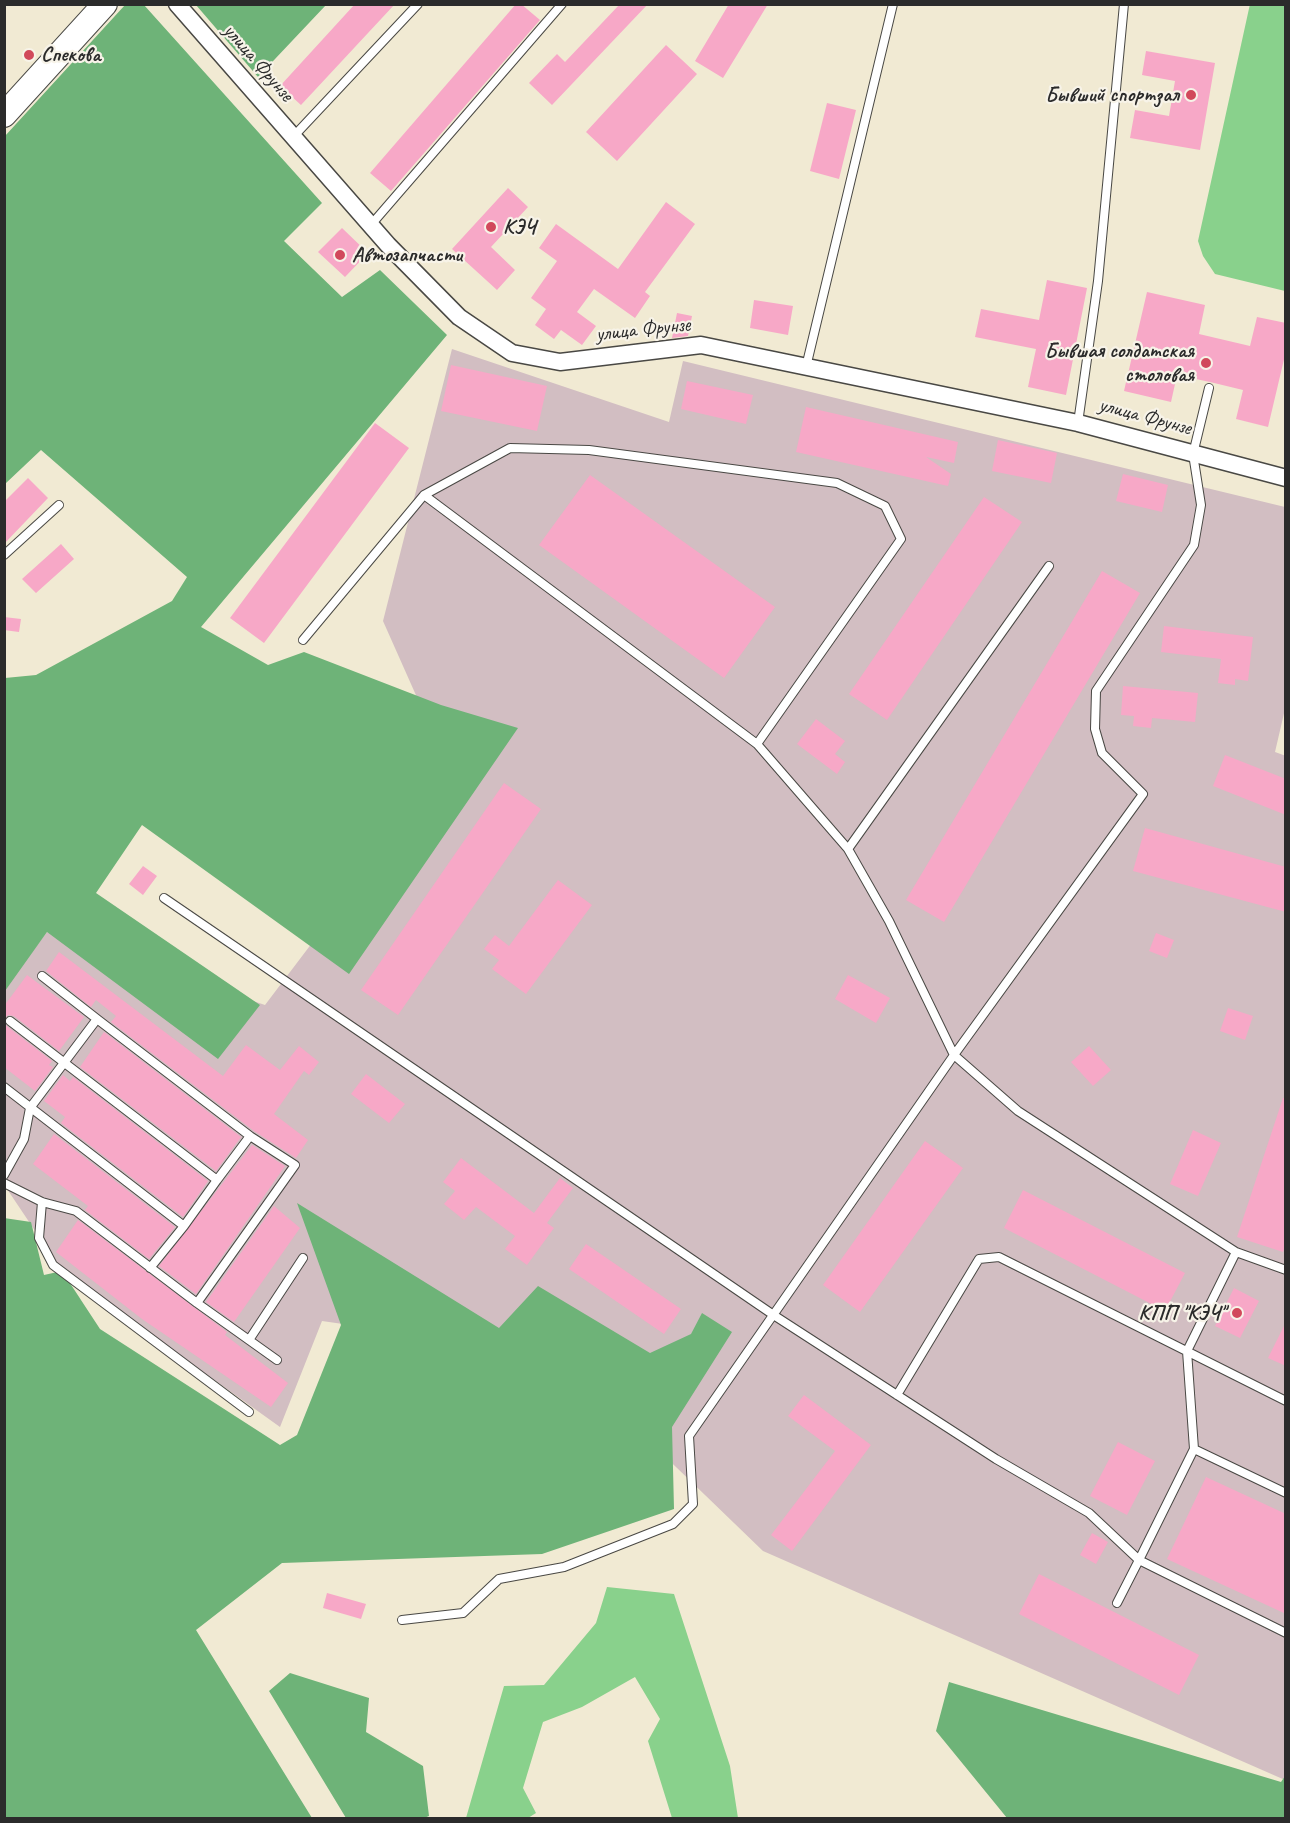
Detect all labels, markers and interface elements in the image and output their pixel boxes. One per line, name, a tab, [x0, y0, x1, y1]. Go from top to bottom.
street label: улица Фрунзе	[217, 19, 299, 107]
place label: Спекова	[41, 42, 100, 68]
marker: Спекова	[22, 48, 36, 62]
place label: Бывший спортзал	[1045, 82, 1179, 108]
marker: Бывший спортзал	[1184, 88, 1198, 102]
place label: КЭЧ	[503, 214, 536, 240]
marker: КЭЧ	[484, 220, 498, 234]
place label: Автозапчасти	[352, 242, 462, 268]
marker: Автозапчасти	[333, 248, 347, 262]
street label: улица Фрунзе	[595, 313, 691, 347]
place label: Бывшая солдатская столовая	[1045, 338, 1194, 388]
marker: Бывшая солдатская столовая	[1199, 356, 1213, 370]
street label: улица Фрунзе	[1096, 393, 1194, 441]
place label: КПП "КЭЧ"	[1138, 1300, 1225, 1326]
marker: КПП "КЭЧ"	[1230, 1306, 1244, 1320]

